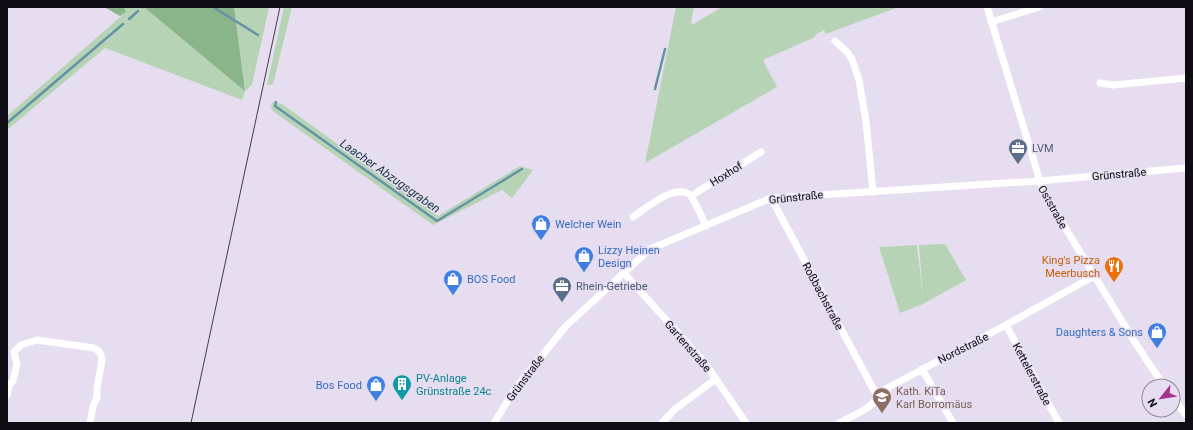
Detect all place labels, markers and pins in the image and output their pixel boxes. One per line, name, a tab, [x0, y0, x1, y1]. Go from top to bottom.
office icon: LVM	[1007, 137, 1029, 165]
place label: LVM	[1032, 142, 1054, 155]
shop icon: Welcher Wein	[530, 213, 552, 241]
place label: Welcher Wein	[555, 218, 621, 231]
place label: Lizzy Heinen Design	[598, 244, 660, 270]
shop icon: Lizzy Heinen Design	[573, 245, 595, 273]
place label: King's Pizza Meerbusch	[1042, 254, 1100, 280]
restaurant icon: King's Pizza Meerbusch	[1103, 255, 1125, 283]
shop icon: BOS Food	[442, 268, 464, 296]
place label: BOS Food	[467, 273, 515, 286]
office icon: Rhein-Getriebe	[551, 275, 573, 303]
place label: Rhein-Getriebe	[576, 280, 648, 293]
shop icon: Daughters & Sons	[1146, 321, 1168, 349]
place label: Daughters & Sons	[1056, 326, 1143, 339]
place label: PV-Anlage Grünstraße 24c	[416, 372, 492, 398]
building icon: PV-Anlage Grünstraße 24c	[391, 373, 413, 401]
shop icon: Bos Food	[365, 374, 387, 402]
place label: Bos Food	[316, 379, 362, 392]
place label: Kath. KiTa Karl Borromäus	[896, 385, 972, 411]
school or university icon: Kath. KiTa Karl Borromäus	[871, 386, 893, 414]

